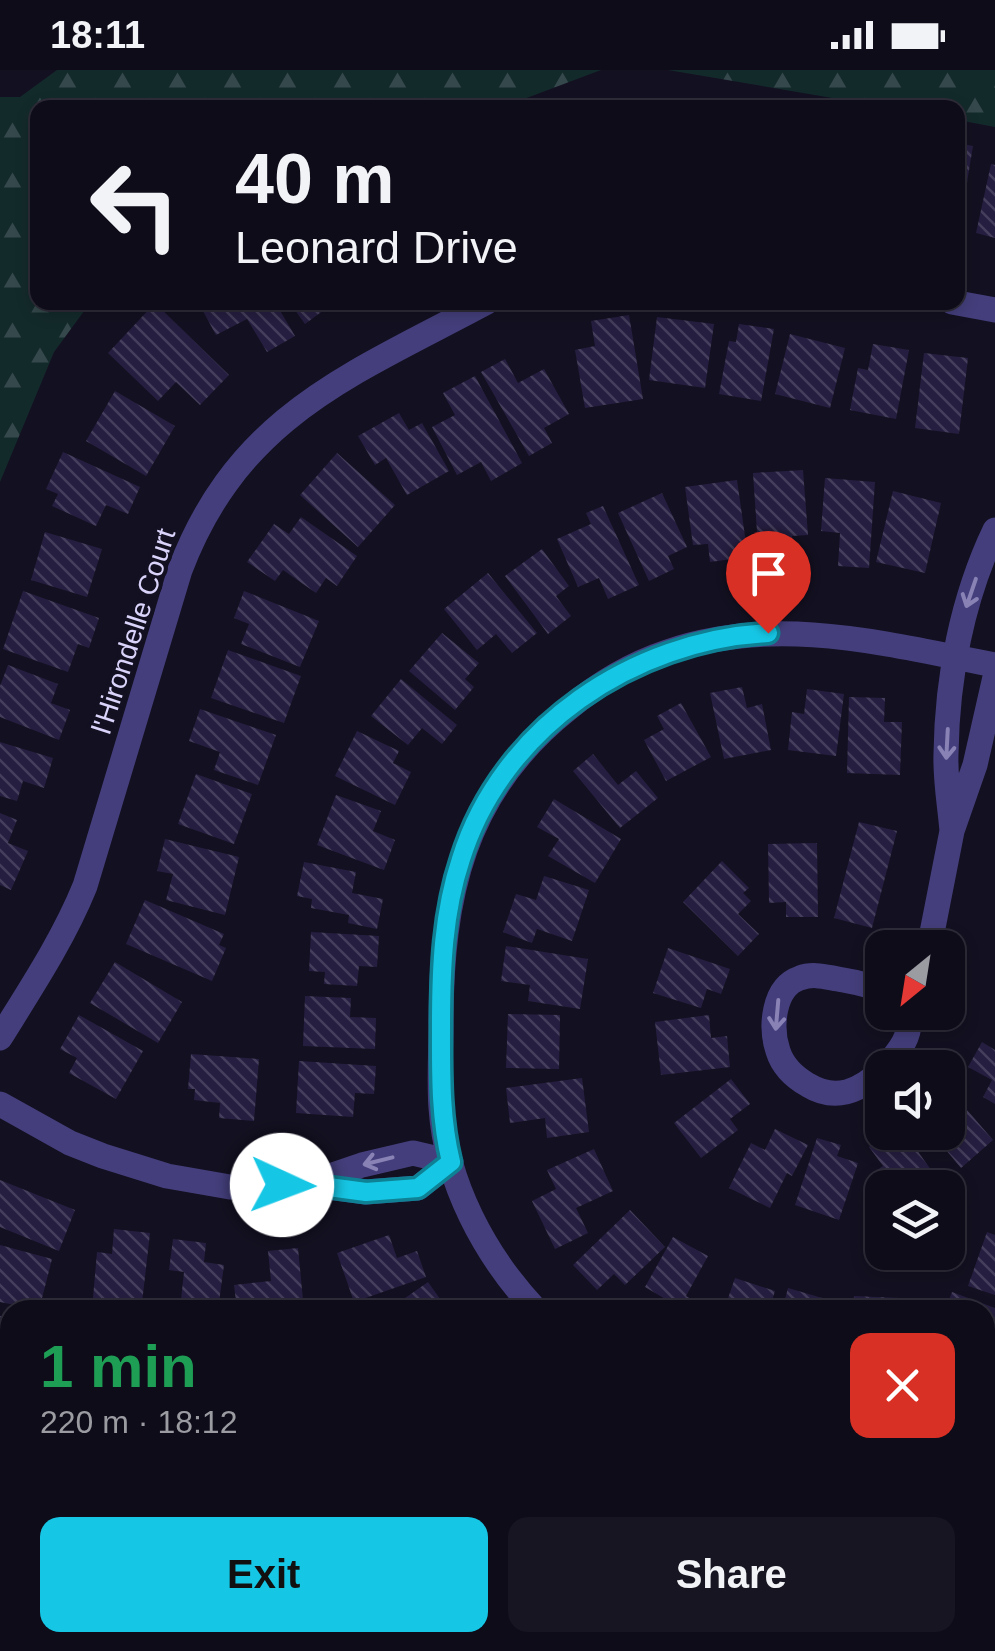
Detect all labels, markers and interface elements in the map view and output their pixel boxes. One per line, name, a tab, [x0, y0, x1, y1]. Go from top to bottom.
text: 18:11	[50, 14, 145, 56]
icon: left	[70, 140, 200, 270]
text: 40 m	[235, 140, 395, 218]
text: Leonard Drive	[235, 222, 518, 273]
street label: l'Hirondelle Court	[86, 524, 181, 738]
pin	[726, 531, 811, 634]
icon: arrive	[741, 546, 796, 601]
one-way arrow	[961, 576, 979, 607]
one-way arrow	[937, 728, 956, 760]
north arrow	[865, 930, 965, 1030]
map controls	[865, 930, 965, 1270]
one-way arrow	[768, 998, 787, 1031]
button: sound	[865, 1050, 965, 1150]
position arrow	[230, 1133, 334, 1237]
one-way arrow	[363, 1153, 394, 1172]
button: layers	[865, 1170, 965, 1270]
text: 1 min	[40, 1333, 197, 1400]
button: close	[850, 1333, 955, 1438]
text: 220 m · 18:12	[40, 1404, 237, 1440]
button: Exit	[40, 1517, 488, 1632]
button: Share	[508, 1517, 955, 1632]

